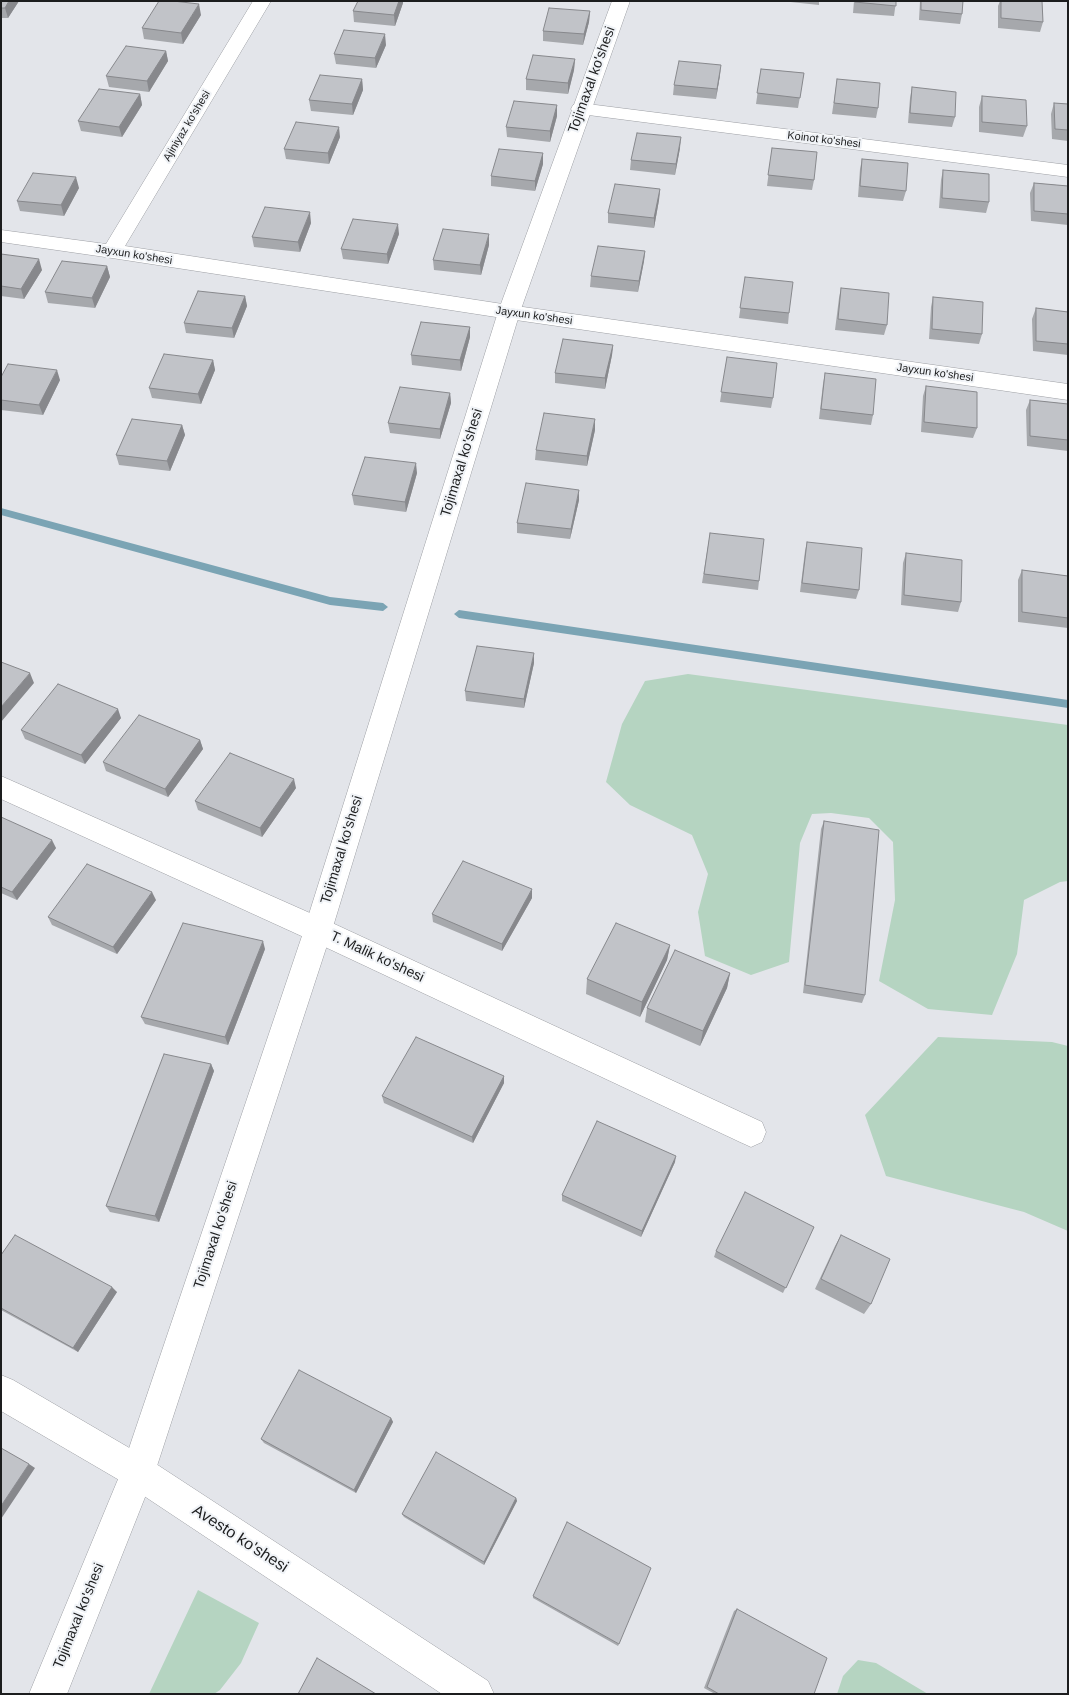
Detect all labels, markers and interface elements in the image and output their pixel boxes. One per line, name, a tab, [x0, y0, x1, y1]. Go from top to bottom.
street label: Tojimaxal ko'shesi	[565, 24, 619, 136]
street label: Ajiniyaz ko'shesi	[161, 88, 213, 164]
street label: Koinot ko'shesi	[787, 129, 861, 151]
street label: Jayxun ko'shesi	[95, 242, 173, 268]
street label: Jayxun ko'shesi	[495, 304, 573, 328]
street label: Jayxun ko'shesi	[896, 361, 974, 385]
street label: Tojimaxal ko'shesi	[438, 407, 486, 519]
street label: Tojimaxal ko'shesi	[318, 794, 366, 906]
street label: T. Malik ko'shesi	[327, 928, 427, 986]
street label: Tojimaxal ko'shesi	[191, 1179, 241, 1291]
street label: Avesto ko'shesi	[188, 1501, 292, 1577]
street label: Tojimaxal ko'shesi	[50, 1561, 108, 1671]

